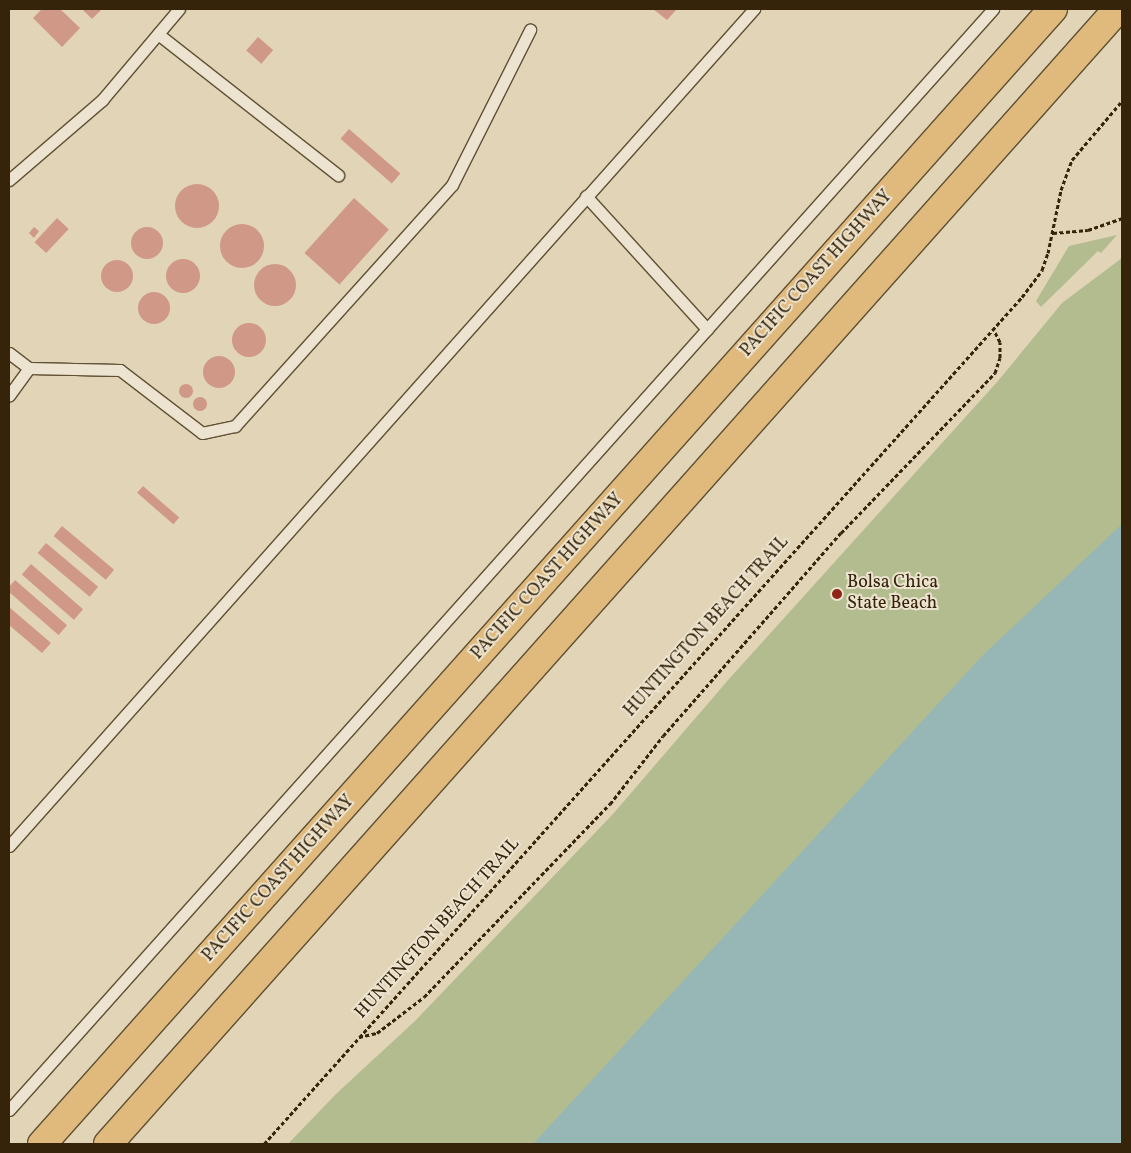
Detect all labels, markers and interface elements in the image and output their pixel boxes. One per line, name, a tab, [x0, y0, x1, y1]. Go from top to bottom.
street label: PACIFIC COAST HIGHWAY	[736, 186, 898, 362]
street label: PACIFIC COAST HIGHWAY	[467, 489, 629, 665]
street label: HUNTINGTON BEACH TRAIL	[620, 532, 794, 722]
place label: Bolsa Chica State Beach	[847, 573, 938, 616]
marker: Bolsa Chica State Beach	[831, 588, 843, 600]
street label: PACIFIC COAST HIGHWAY	[198, 791, 360, 967]
street label: HUNTINGTON BEACH TRAIL	[351, 834, 525, 1024]

